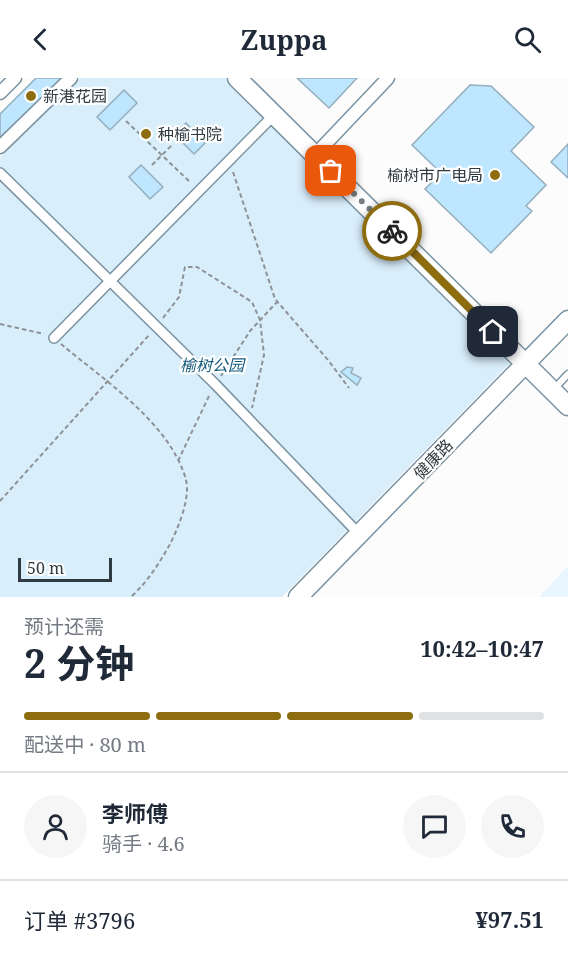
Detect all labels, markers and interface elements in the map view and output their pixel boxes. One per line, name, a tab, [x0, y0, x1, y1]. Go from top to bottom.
text: Zuppa	[240, 21, 328, 58]
icon: back	[24, 23, 57, 56]
icon: search	[511, 23, 544, 56]
place label: 新港花园	[43, 85, 107, 107]
marker: 新港花园	[24, 89, 38, 103]
place label: 种榆书院	[158, 123, 222, 145]
marker: 种榆书院	[139, 127, 153, 141]
pin	[305, 145, 356, 196]
icon: bag	[314, 154, 347, 187]
place label: 榆树市广电局	[387, 164, 483, 186]
marker: 榆树市广电局	[488, 168, 502, 182]
courier	[362, 201, 422, 261]
icon: bike	[376, 215, 409, 248]
pin	[467, 306, 518, 357]
icon: home	[476, 315, 509, 348]
park label: 榆树公园	[180, 354, 246, 376]
street label: 健康路	[408, 434, 458, 484]
scale bar	[18, 555, 112, 582]
text: 50 m	[27, 557, 64, 579]
text: 预计还需	[24, 613, 104, 640]
text: 10:42–10:47	[420, 633, 544, 663]
text: 2 分钟	[24, 636, 134, 689]
text: 配送中 · 80 m	[24, 731, 146, 758]
button: person	[24, 795, 87, 858]
button: chat	[403, 795, 466, 858]
button: phone	[481, 795, 544, 858]
text: 李师傅	[102, 798, 168, 828]
text: 骑手 · 4.6	[102, 830, 185, 857]
text: ¥97.51	[475, 904, 544, 934]
text: 订单 #3796	[24, 905, 135, 935]

